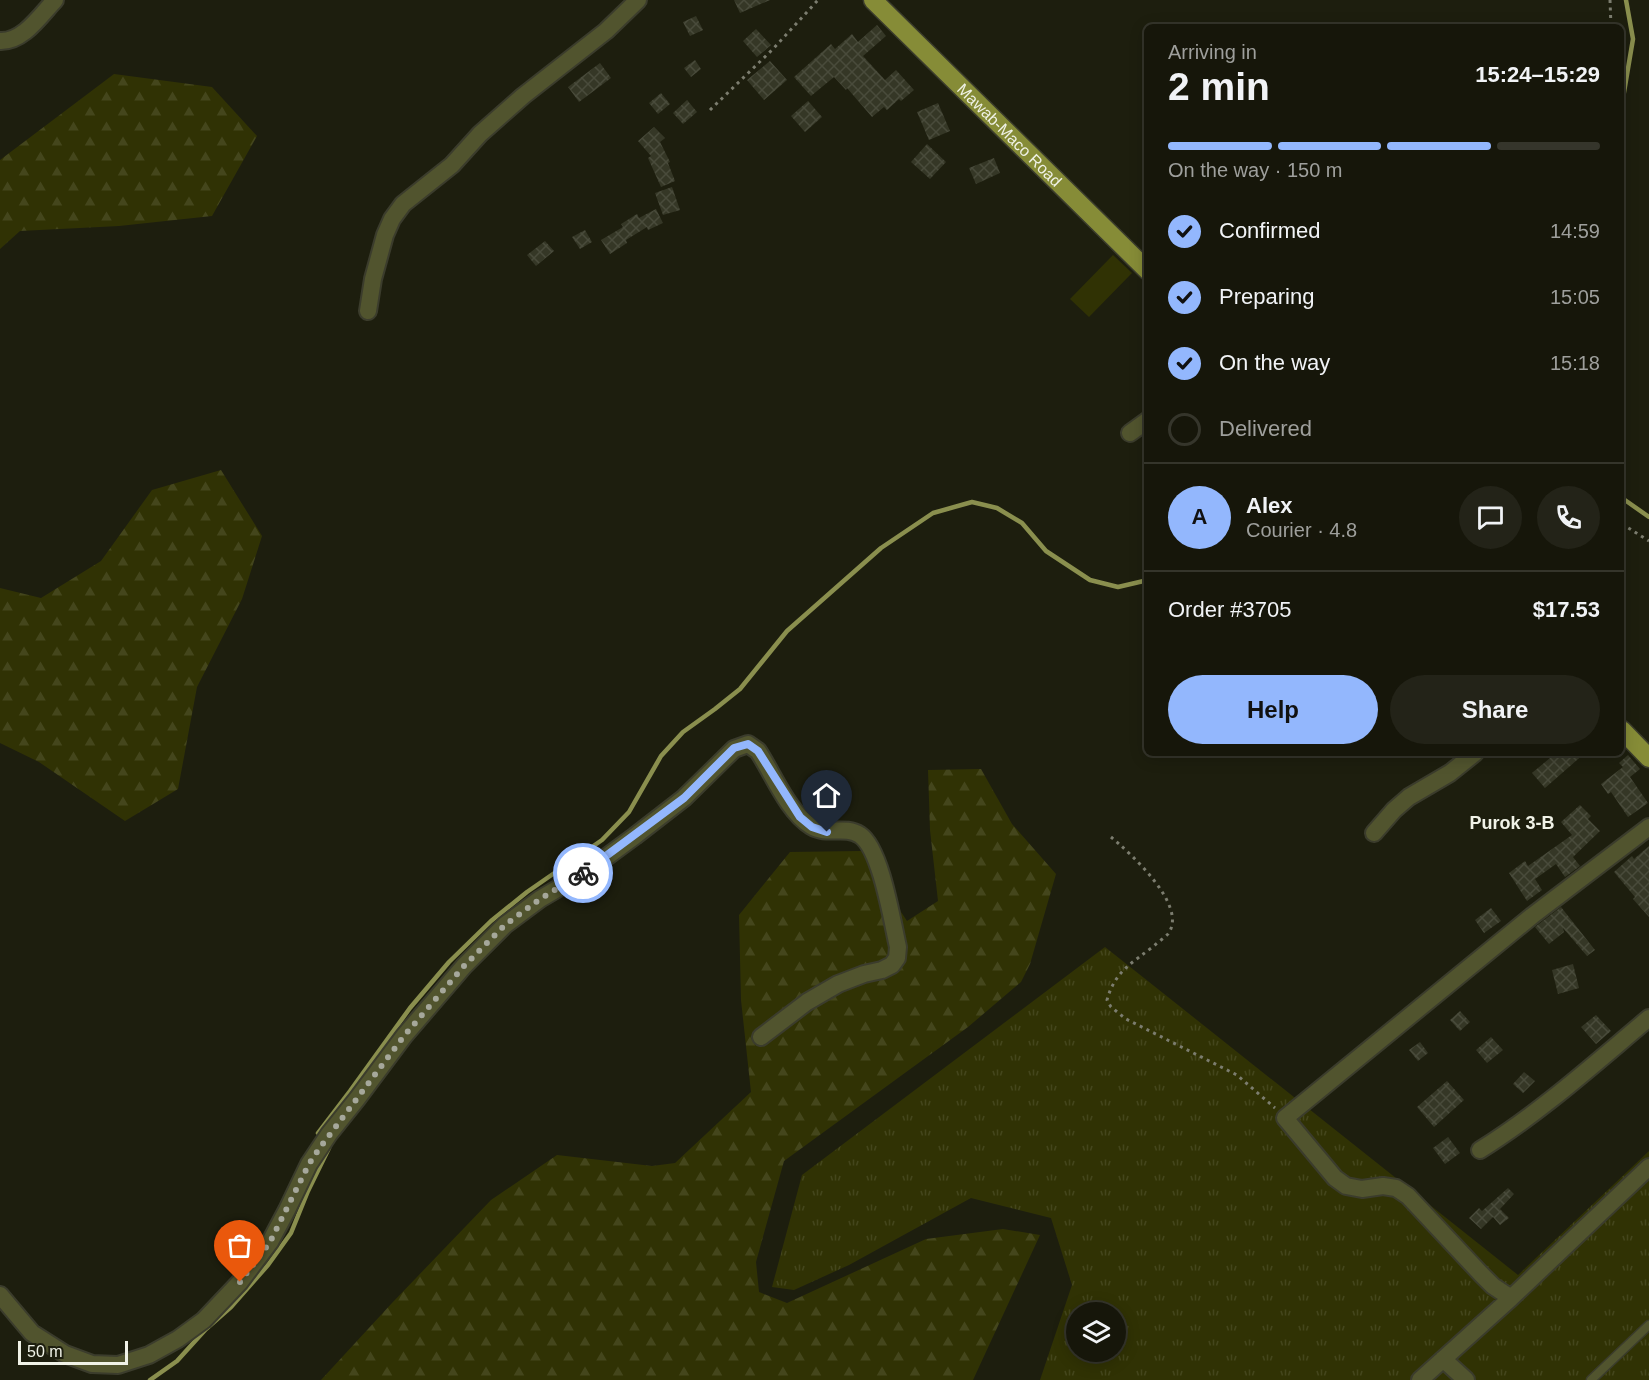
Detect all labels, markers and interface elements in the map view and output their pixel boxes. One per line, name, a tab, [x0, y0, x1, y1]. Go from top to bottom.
text: Arriving in	[1168, 41, 1257, 63]
text: 15:24–15:29	[1475, 62, 1600, 87]
text: 2 min	[1168, 65, 1270, 108]
street label: Mawab-Maco Road	[954, 80, 1065, 190]
text: On the way · 150 m	[1168, 159, 1343, 181]
icon: check	[1168, 215, 1201, 248]
text: Confirmed	[1219, 218, 1320, 243]
text: 14:59	[1550, 220, 1600, 242]
icon: check	[1168, 281, 1201, 314]
text: Preparing	[1219, 284, 1314, 309]
text: 15:05	[1550, 286, 1600, 308]
icon: check	[1168, 347, 1201, 380]
text: On the way	[1219, 350, 1330, 375]
text: 15:18	[1550, 352, 1600, 374]
text: Delivered	[1219, 416, 1312, 441]
button: chat	[1459, 486, 1522, 549]
button: phone	[1537, 486, 1600, 549]
text: Alex	[1246, 493, 1292, 518]
text: A	[1192, 504, 1207, 529]
text: Courier · 4.8	[1246, 519, 1357, 541]
text: Order #3705	[1168, 597, 1292, 622]
text: $17.53	[1533, 597, 1600, 622]
button: Help	[1168, 675, 1378, 744]
button: Share	[1390, 675, 1600, 744]
pin	[801, 770, 852, 832]
icon: home	[810, 779, 843, 812]
district label: Purok 3-B	[1469, 813, 1555, 833]
courier	[553, 843, 613, 903]
icon: bike	[567, 857, 600, 890]
pin	[214, 1220, 265, 1282]
icon: bag	[223, 1229, 256, 1262]
map controls	[1066, 1302, 1126, 1362]
button: layers	[1066, 1302, 1126, 1362]
scale bar	[18, 1338, 128, 1366]
text: 50 m	[27, 1343, 63, 1360]

